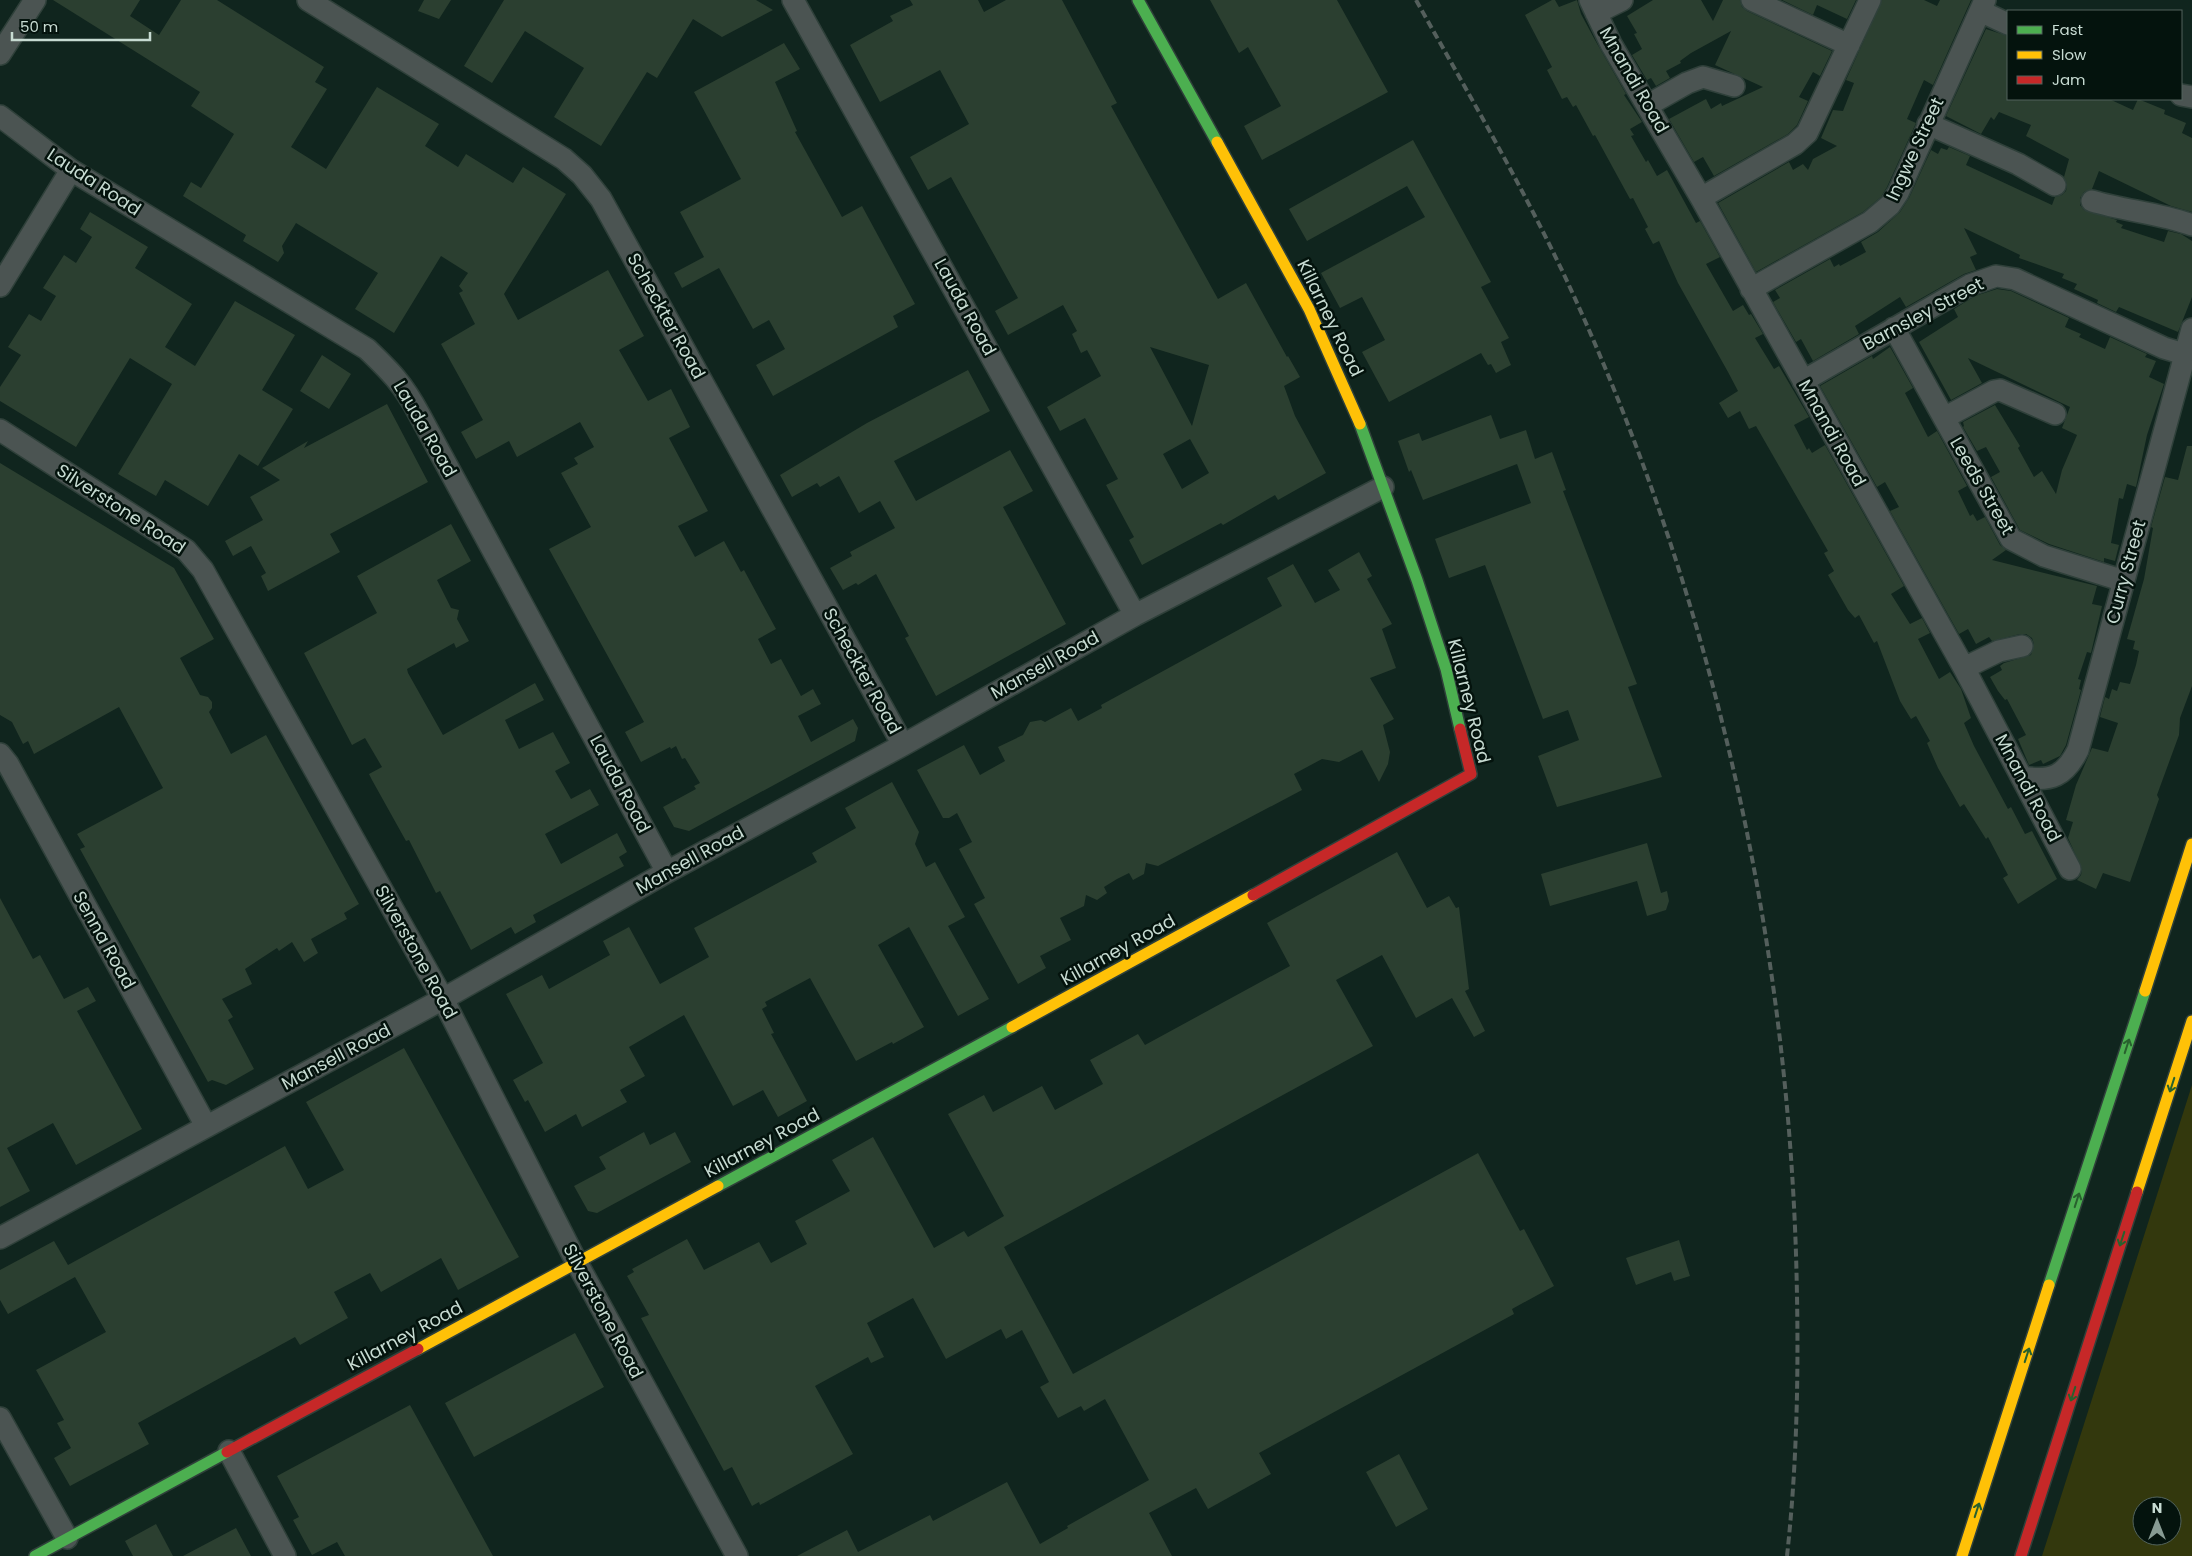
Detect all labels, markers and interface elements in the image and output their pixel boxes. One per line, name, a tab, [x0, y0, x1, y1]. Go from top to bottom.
scale bar	[12, 10, 150, 42]
legend	[2007, 10, 2182, 100]
text: 50 m	[20, 16, 58, 37]
text: Fast	[2052, 19, 2083, 40]
street label: Mnandi Road	[1594, 22, 1675, 137]
text: Slow	[2052, 44, 2087, 65]
text: Jam	[2052, 69, 2086, 90]
street label: Ingwe Street	[1880, 93, 1949, 205]
street label: Lauda Road	[42, 142, 146, 221]
street label: Scheckter Road	[621, 248, 711, 383]
street label: Lauda Road	[928, 254, 1002, 360]
street label: Killarney Road	[1291, 255, 1370, 381]
street label: Barnsley Street	[1858, 271, 1988, 356]
street label: Mnandi Road	[1793, 375, 1872, 491]
street label: Lauda Road	[388, 376, 463, 482]
street label: Leeds Street	[1944, 432, 2021, 539]
street label: Silverstone Road	[52, 457, 191, 560]
street label: Curry Street	[2100, 517, 2151, 627]
street label: Scheckter Road	[817, 603, 907, 738]
street label: Mansell Road	[986, 624, 1103, 705]
street label: Killarney Road	[1442, 636, 1497, 766]
street label: Mnandi Road	[1989, 729, 2067, 846]
street label: Lauda Road	[584, 730, 657, 837]
street label: Mansell Road	[631, 819, 748, 900]
street label: Silverstone Road	[369, 880, 464, 1023]
street label: Senna Road	[67, 886, 142, 993]
street label: Killarney Road	[1056, 908, 1180, 991]
street label: Mansell Road	[277, 1017, 395, 1096]
one-way arrow	[2122, 1038, 2132, 1054]
one-way arrow	[2166, 1076, 2176, 1092]
street label: Killarney Road	[700, 1102, 824, 1183]
one-way arrow	[2072, 1193, 2082, 1209]
one-way arrow	[2117, 1231, 2127, 1247]
street label: Silverstone Road	[557, 1239, 649, 1382]
street label: Killarney Road	[343, 1295, 467, 1376]
one-way arrow	[2023, 1348, 2032, 1363]
one-way arrow	[2067, 1386, 2077, 1402]
north arrow	[2132, 1496, 2182, 1546]
text: N	[2152, 1498, 2162, 1518]
one-way arrow	[1973, 1502, 1983, 1518]

